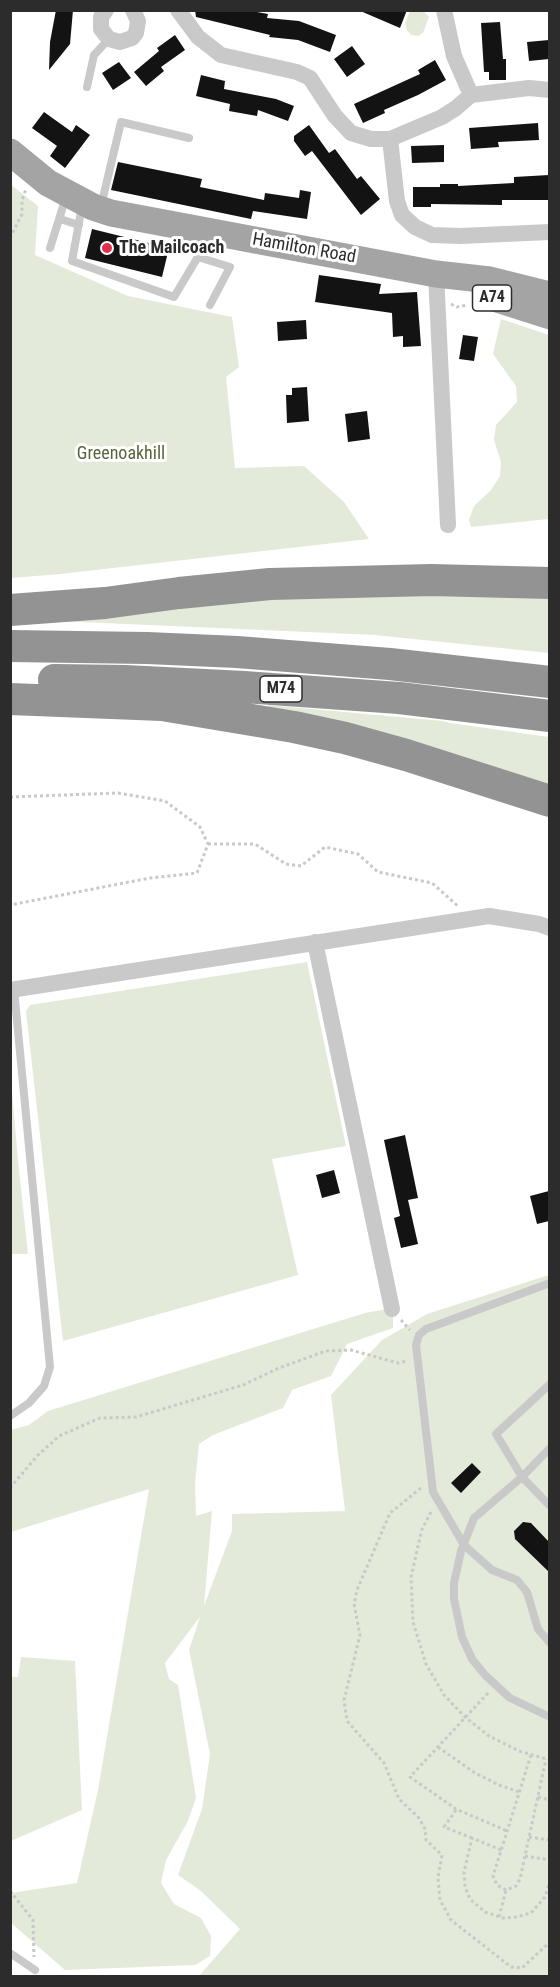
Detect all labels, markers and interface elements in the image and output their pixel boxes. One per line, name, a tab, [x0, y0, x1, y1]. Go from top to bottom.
street label: Hamilton Road	[251, 229, 357, 269]
place label: The Mailcoach	[119, 237, 224, 259]
marker: The Mailcoach	[100, 241, 114, 255]
road number: A74	[472, 285, 512, 311]
park label: Greenoakhill	[77, 443, 165, 465]
road number: M74	[260, 676, 302, 702]

